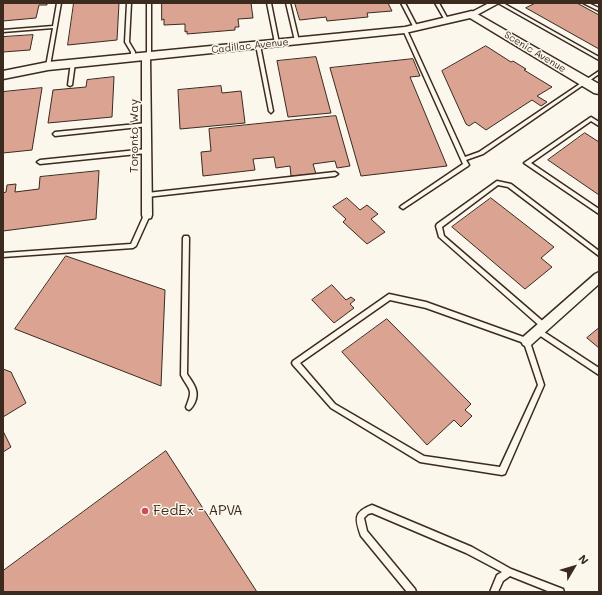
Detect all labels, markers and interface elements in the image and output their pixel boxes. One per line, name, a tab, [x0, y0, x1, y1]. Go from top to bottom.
street label: Scenic Avenue	[502, 29, 568, 75]
street label: Cadillac Avenue	[211, 36, 289, 56]
street label: Toronto Way	[127, 99, 141, 173]
place label: FedEx - APVA	[153, 503, 243, 519]
marker: FedEx - APVA	[140, 506, 150, 516]
north arrow	[554, 547, 594, 587]
text: N	[575, 551, 592, 567]

